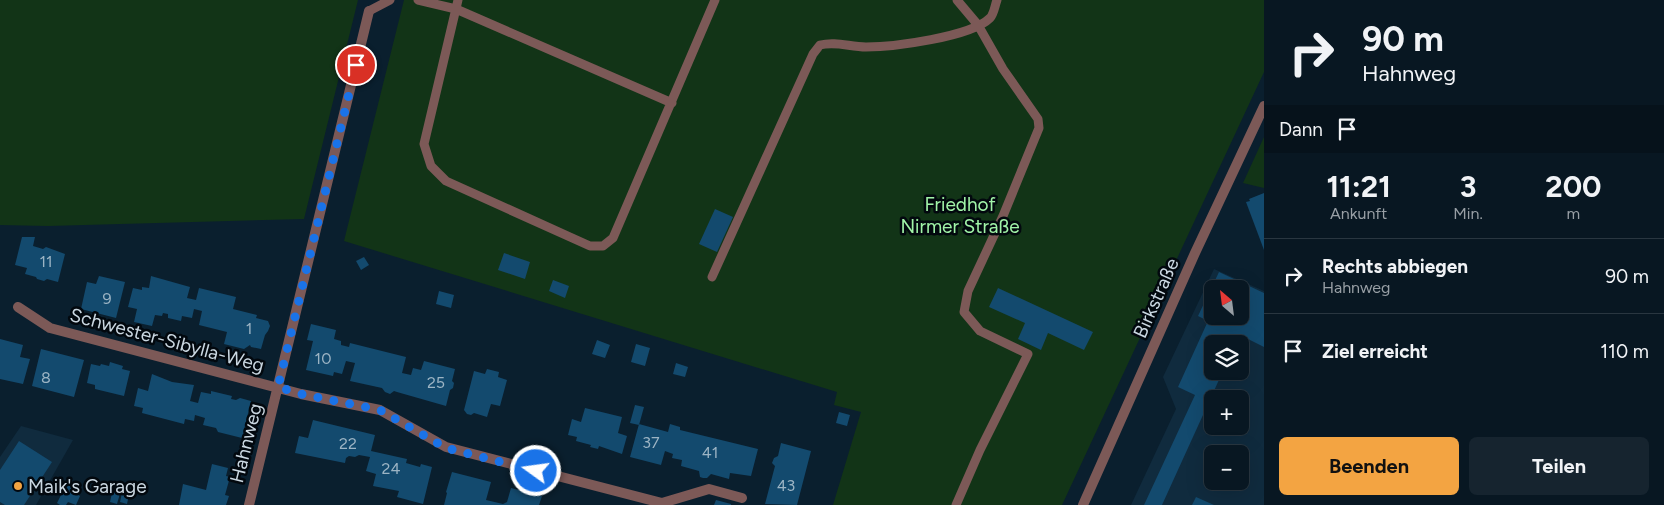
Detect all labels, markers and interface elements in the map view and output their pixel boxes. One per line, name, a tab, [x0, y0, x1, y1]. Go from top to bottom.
text: 90 m	[1362, 18, 1444, 60]
icon: right	[1279, 20, 1344, 85]
pin	[335, 44, 377, 86]
icon: arrive	[342, 51, 370, 79]
text: Hahnweg	[1362, 60, 1456, 87]
icon: arrive	[1333, 115, 1361, 143]
text: Dann	[1279, 118, 1323, 141]
text: 11:21	[1326, 168, 1391, 205]
text: 3	[1460, 168, 1476, 205]
text: 200	[1545, 168, 1602, 205]
park label: Friedhof Nirmer Straße	[900, 193, 1020, 238]
text: Ankunft	[1330, 204, 1387, 223]
text: Min.	[1453, 204, 1483, 223]
text: m	[1567, 204, 1580, 223]
house number: 11	[39, 252, 53, 271]
street label: Birkstraße	[1128, 255, 1184, 341]
text: Rechts abbiegen	[1322, 255, 1468, 278]
icon: right	[1279, 262, 1307, 290]
text: 90 m	[1605, 265, 1649, 288]
text: Hahnweg	[1322, 278, 1390, 297]
north arrow	[1204, 280, 1249, 325]
map controls	[1204, 280, 1249, 490]
house number: 9	[102, 289, 112, 308]
street label: Schwester-Sibylla-Weg	[67, 303, 267, 377]
house number: 1	[246, 319, 252, 338]
button: layers	[1204, 335, 1249, 380]
icon: arrive	[1279, 337, 1307, 365]
text: Ziel erreicht	[1322, 340, 1428, 363]
text: 110 m	[1600, 340, 1649, 363]
house number: 10	[315, 349, 331, 368]
house number: 8	[41, 368, 51, 387]
house number: 25	[427, 373, 445, 392]
button: +	[1204, 390, 1249, 435]
street label: Hahnweg	[225, 401, 267, 485]
house number: 37	[642, 433, 660, 452]
house number: 22	[339, 434, 357, 453]
button: Beenden	[1279, 437, 1459, 495]
button: Teilen	[1469, 437, 1649, 495]
house number: 41	[702, 443, 718, 462]
position arrow	[509, 444, 561, 496]
button: −	[1204, 445, 1249, 490]
house number: 24	[382, 459, 400, 478]
place label: Maik's Garage	[28, 475, 147, 498]
house number: 43	[777, 476, 795, 495]
marker: Maik's Garage	[12, 480, 24, 492]

